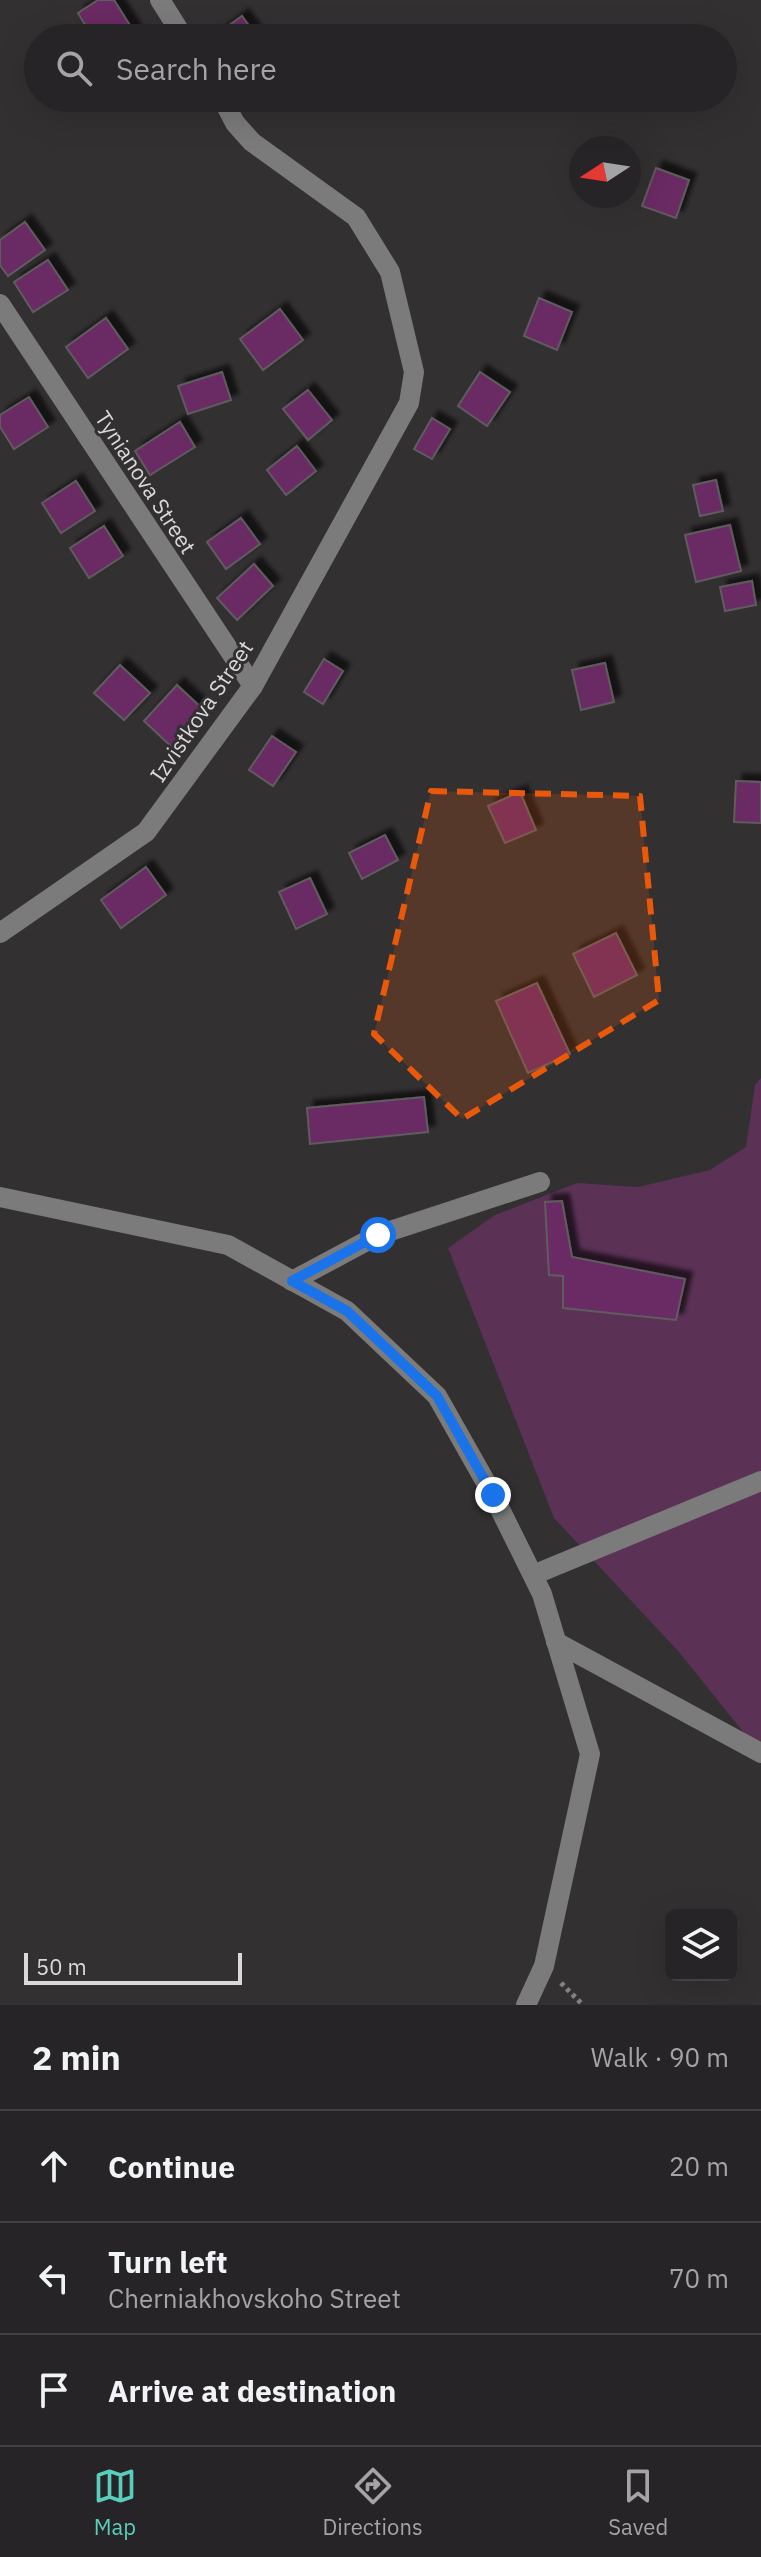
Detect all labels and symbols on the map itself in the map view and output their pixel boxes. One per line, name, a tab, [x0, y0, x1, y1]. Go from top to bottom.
north arrow	[569, 136, 641, 208]
street label: Tynianova Street	[89, 405, 203, 559]
street label: Izvistkova Street	[143, 635, 259, 787]
route start	[360, 1217, 396, 1253]
route end	[475, 1477, 511, 1513]
scale bar	[24, 1949, 242, 1985]

